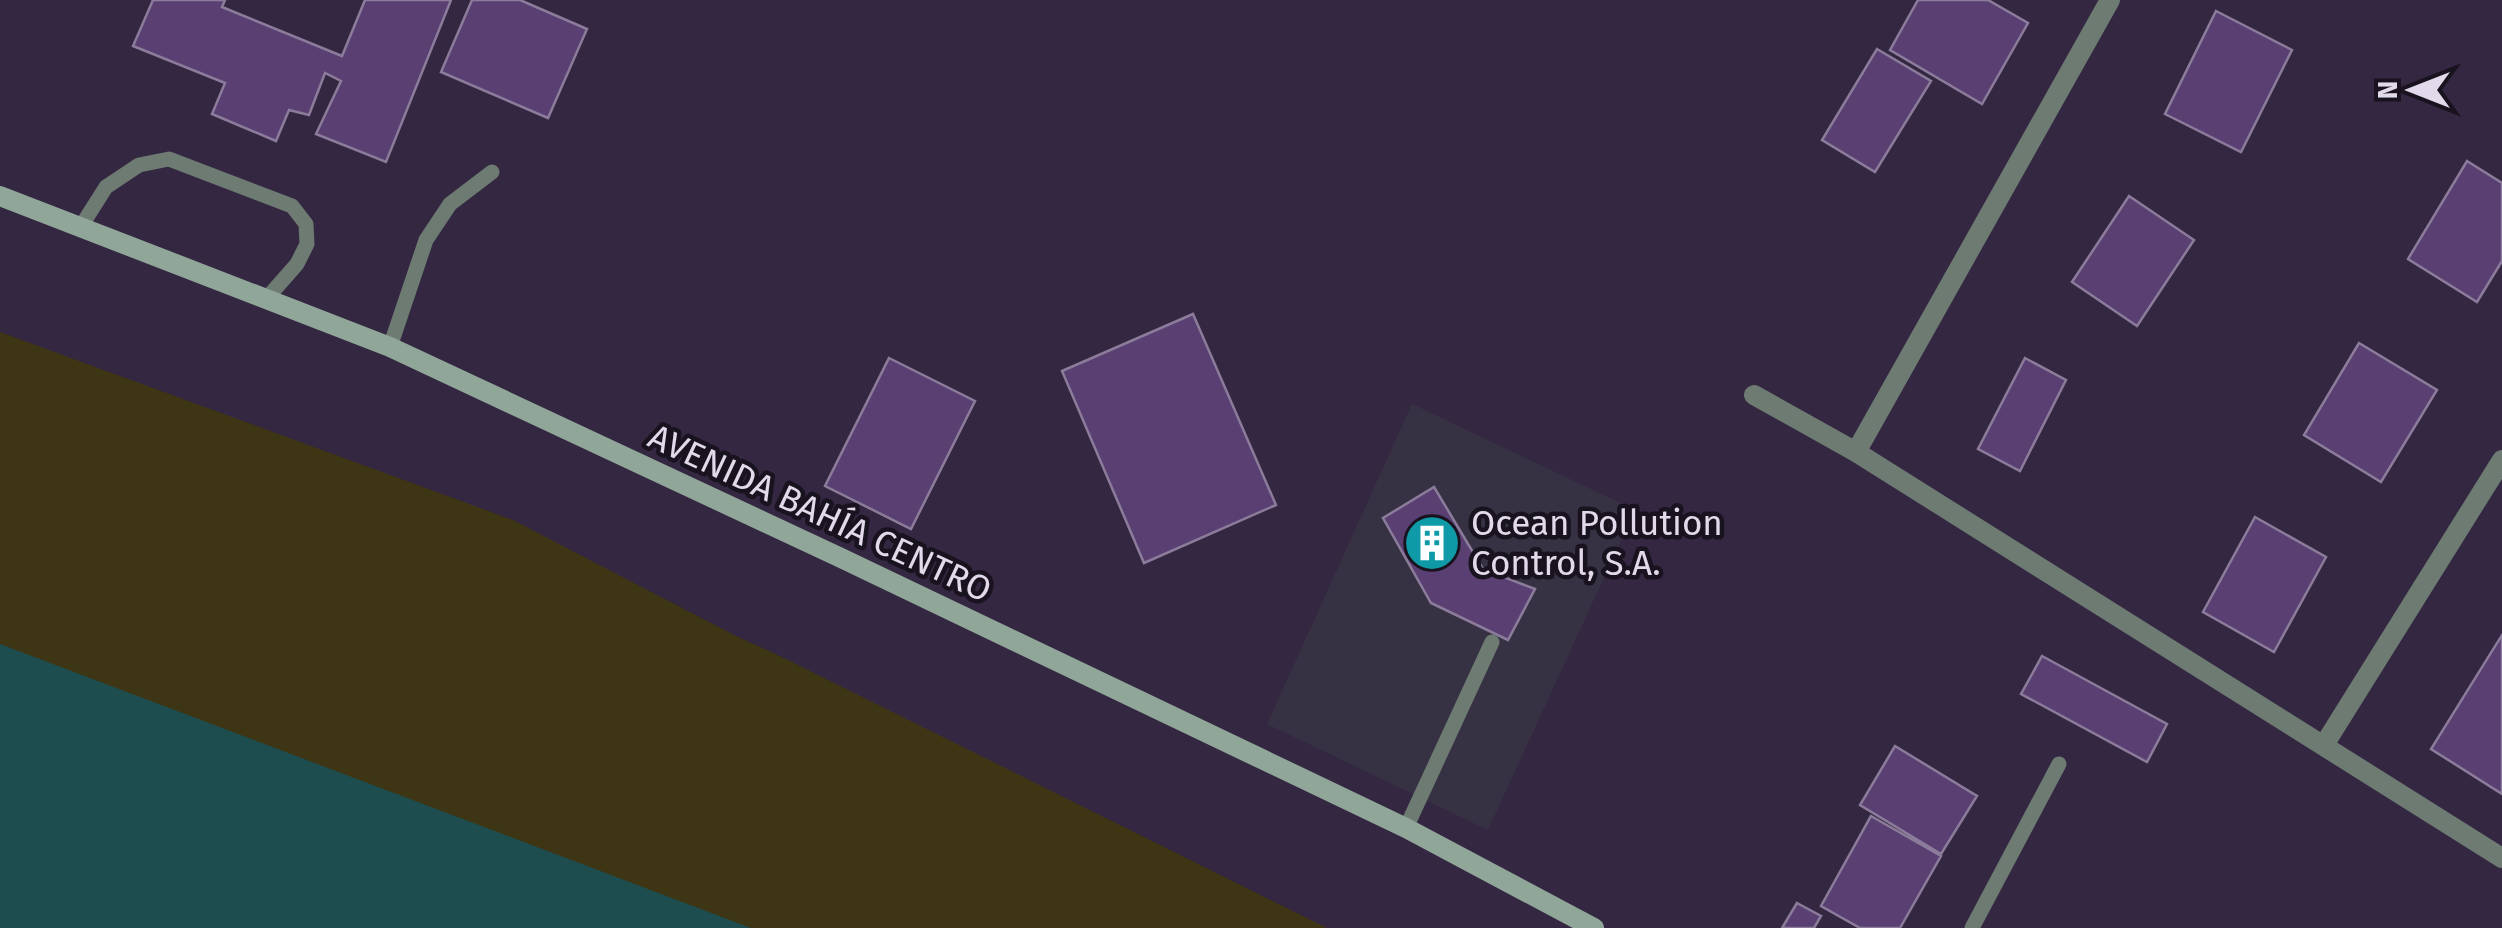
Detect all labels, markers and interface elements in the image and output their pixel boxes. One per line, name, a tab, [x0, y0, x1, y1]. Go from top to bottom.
north arrow	[2362, 40, 2462, 140]
text: N	[2371, 81, 2404, 99]
street label: AVENIDA BAHÍA CENTRO	[642, 415, 998, 611]
place label: Ocean Pollution Control, S.A.	[1471, 502, 1723, 584]
building icon: Ocean Pollution Control, S.A.	[1402, 513, 1462, 573]

